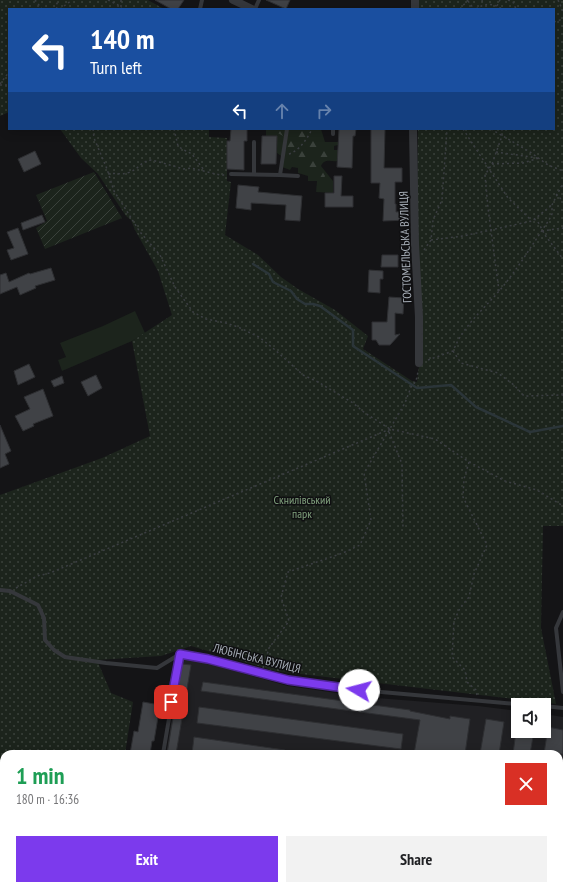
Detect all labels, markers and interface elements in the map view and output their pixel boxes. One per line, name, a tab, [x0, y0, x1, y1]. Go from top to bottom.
text: 140 m	[90, 20, 154, 57]
icon: left	[24, 24, 76, 76]
text: Turn left	[90, 56, 142, 79]
icon: left	[229, 100, 251, 122]
icon: ahead	[271, 100, 293, 122]
icon: right	[313, 100, 335, 122]
street label: ГОСТОМЕЛЬСЬКА ВУЛИЦЯ	[396, 191, 414, 303]
park label: Скнилівський парк	[274, 492, 330, 521]
street label: ЛЮБІНСЬКА ВУЛИЦЯ	[211, 640, 302, 676]
position arrow	[338, 669, 380, 711]
pin	[154, 685, 188, 719]
icon: arrive	[160, 691, 182, 713]
map controls	[511, 698, 551, 738]
button: sound	[511, 698, 551, 738]
text: 1 min	[16, 760, 64, 791]
button: close	[505, 763, 547, 805]
text: 180 m · 16:36	[16, 791, 79, 808]
button: Exit	[16, 836, 278, 882]
button: Share	[286, 836, 547, 882]

